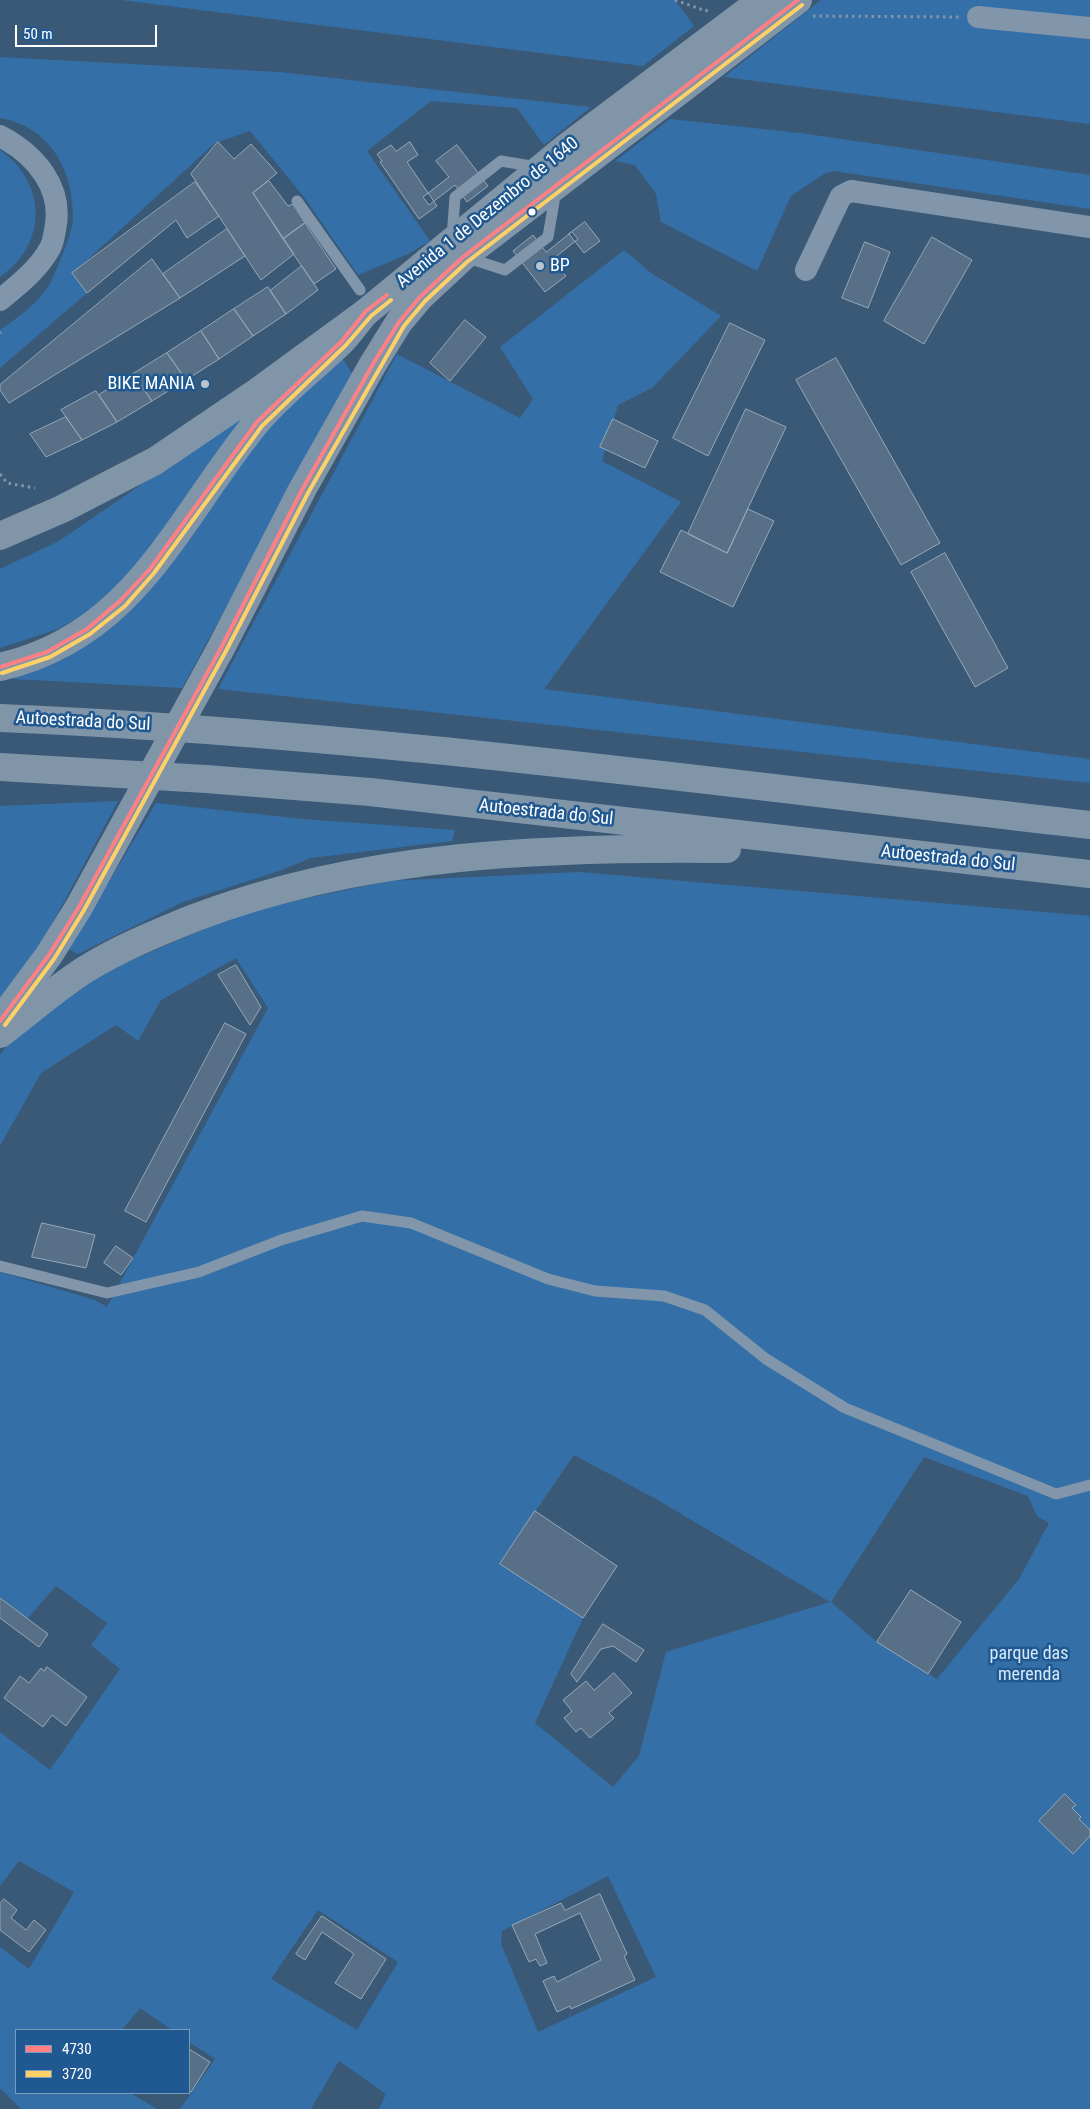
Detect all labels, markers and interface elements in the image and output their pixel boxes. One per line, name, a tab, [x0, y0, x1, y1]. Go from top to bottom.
scale bar	[18, 15, 160, 47]
text: 50 m	[23, 25, 53, 43]
street label: Avenida 1 de Dezembro de 1640	[393, 133, 583, 293]
unlabelled marker	[527, 207, 537, 217]
place label: BP	[550, 255, 570, 277]
marker: BP	[534, 260, 546, 272]
place label: BIKE MANIA	[107, 373, 195, 395]
marker: BIKE MANIA	[199, 378, 211, 390]
street label: Autoestrada do Sul	[15, 708, 151, 736]
street label: Autoestrada do Sul	[478, 795, 614, 831]
street label: Autoestrada do Sul	[880, 841, 1016, 877]
park label: parque das merenda	[990, 1643, 1068, 1686]
legend	[15, 2029, 190, 2094]
text: 4730	[62, 2040, 92, 2058]
text: 3720	[62, 2065, 92, 2083]

